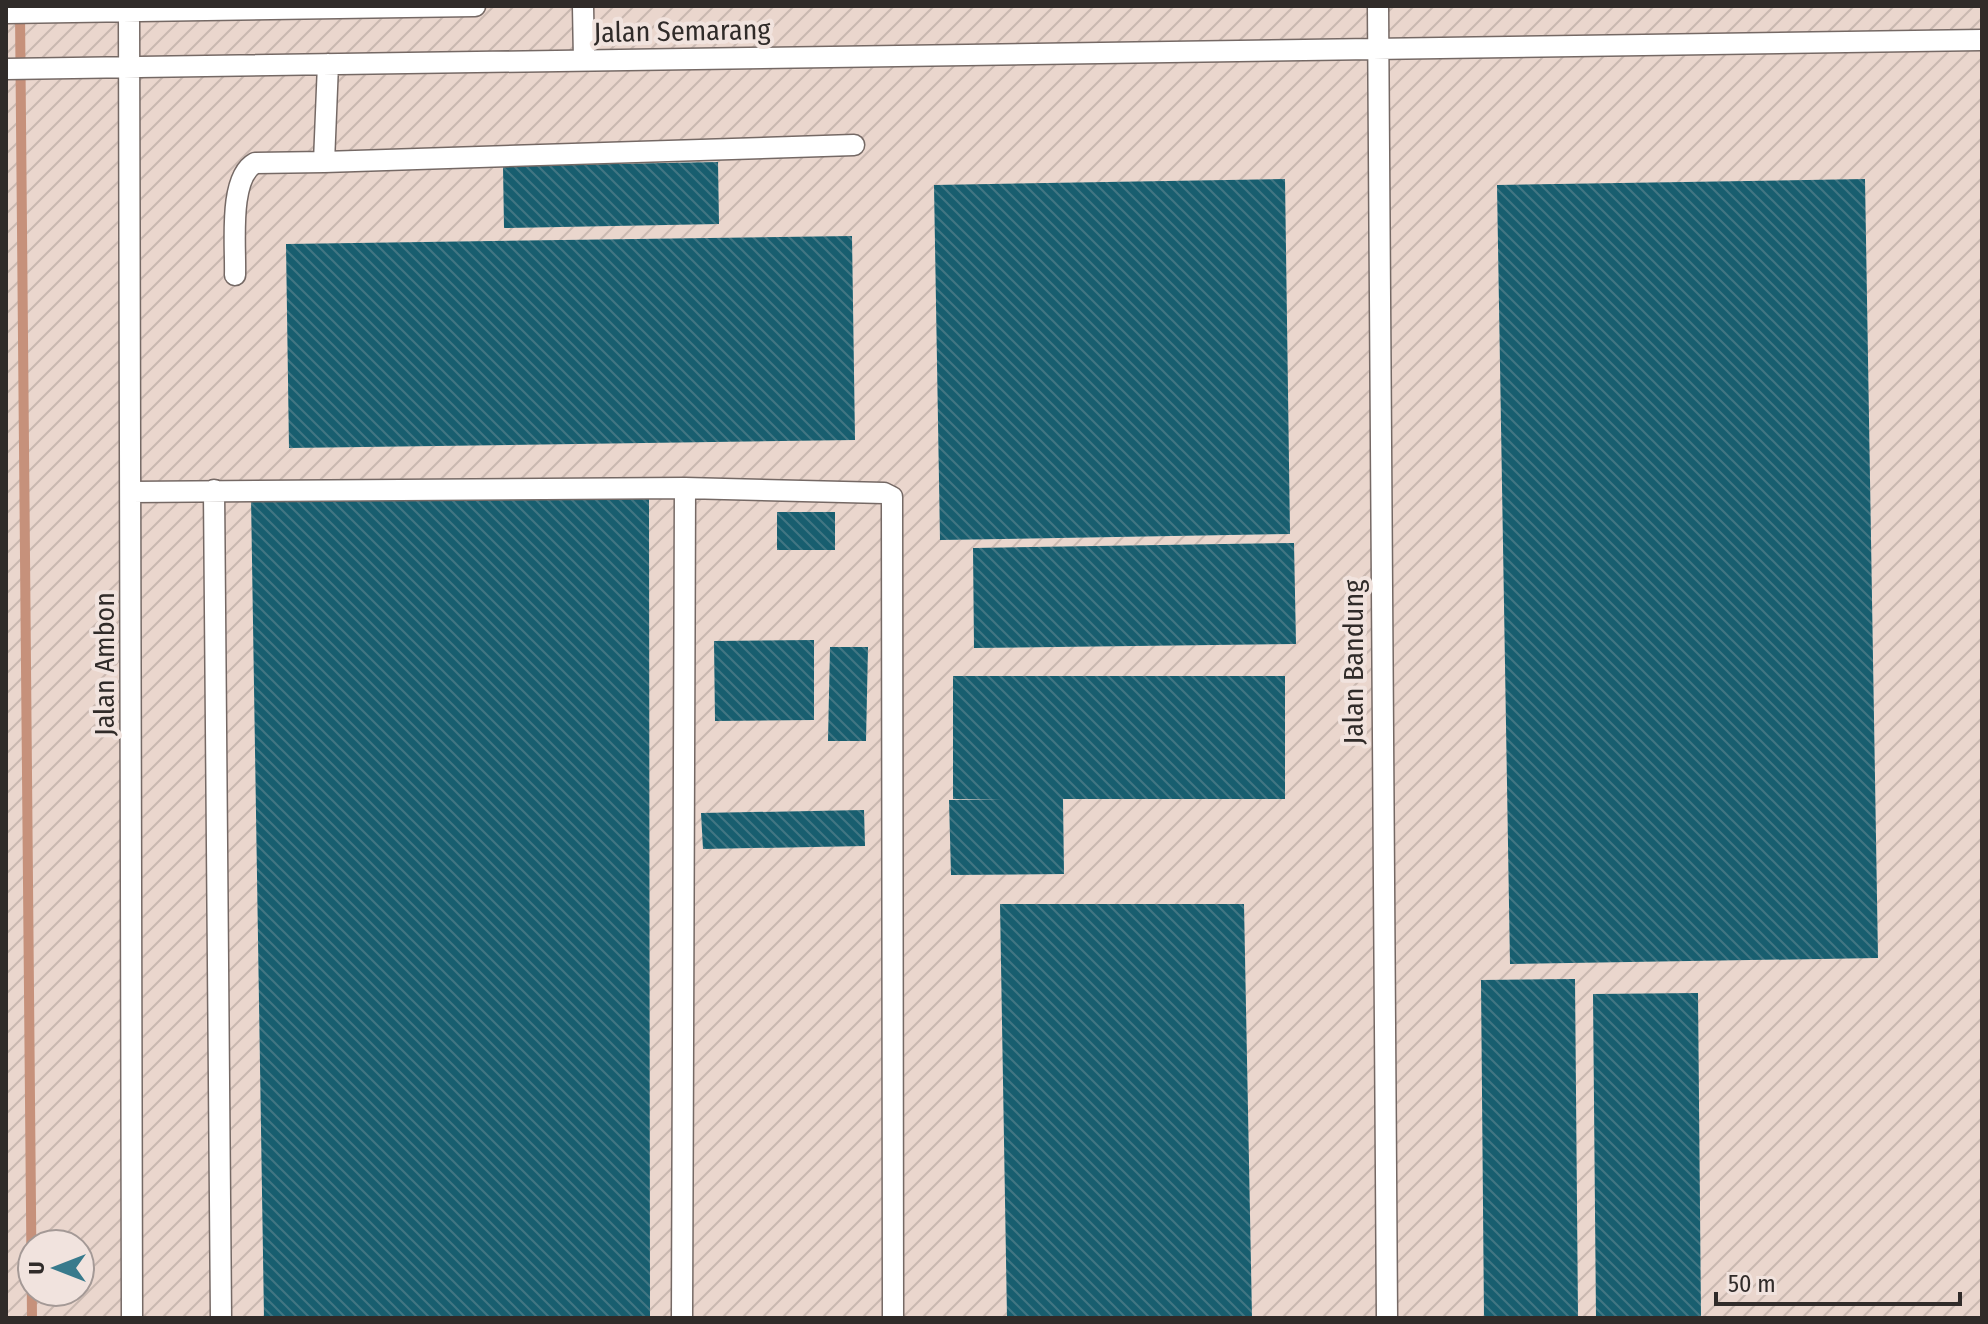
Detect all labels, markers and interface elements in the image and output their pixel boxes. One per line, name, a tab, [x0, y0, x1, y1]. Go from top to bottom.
street label: Jalan Semarang	[593, 13, 772, 49]
street label: Jalan Bandung	[1337, 579, 1370, 744]
street label: Jalan Ambon	[88, 592, 121, 736]
north arrow	[16, 1228, 96, 1308]
scale bar	[1716, 1256, 1960, 1306]
text: U	[23, 1262, 50, 1274]
text: 50 m	[1728, 1270, 1776, 1298]

